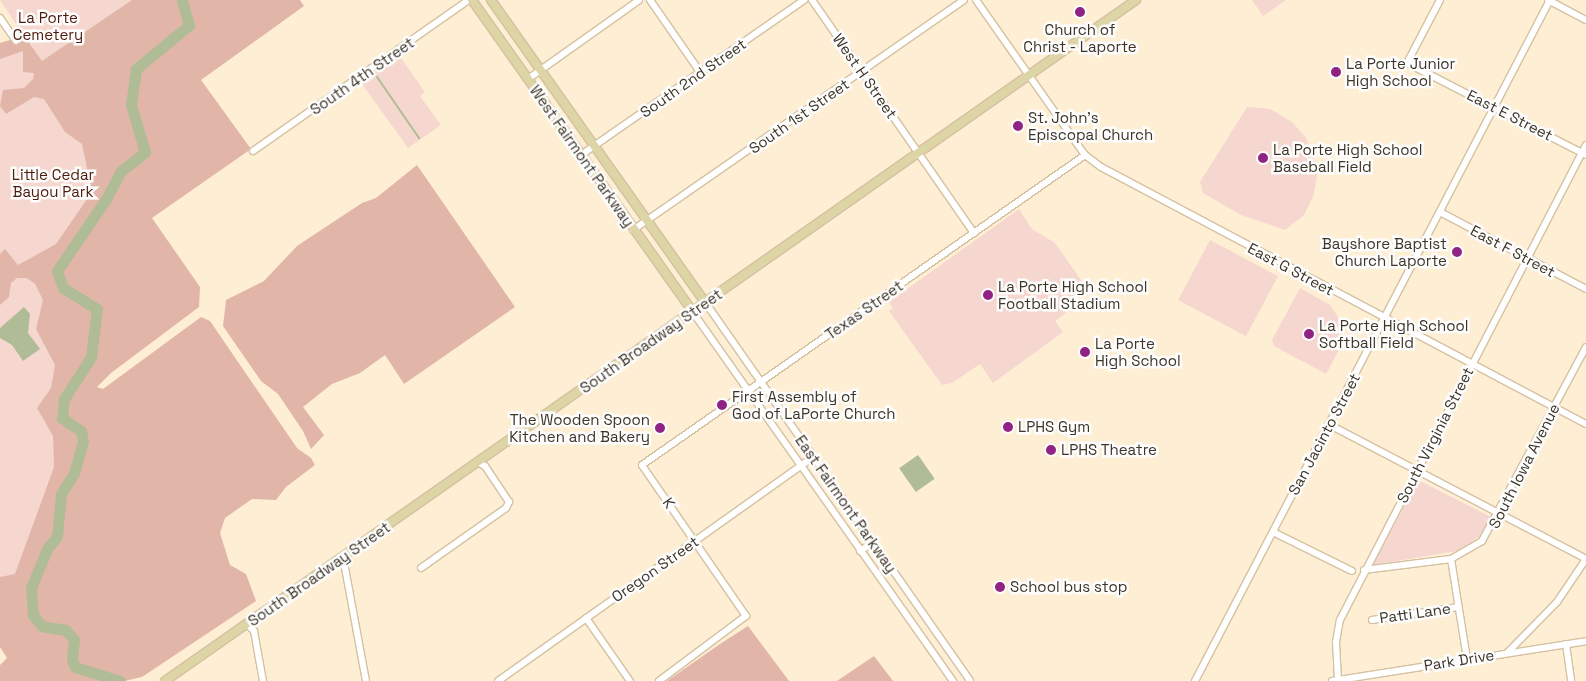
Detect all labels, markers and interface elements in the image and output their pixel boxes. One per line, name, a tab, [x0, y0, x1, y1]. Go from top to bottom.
marker: Church of Christ - Laporte	[1074, 6, 1086, 18]
park label: La Porte Cemetery	[13, 8, 83, 43]
place label: Church of Christ - Laporte	[1023, 20, 1137, 55]
street label: West H Street	[829, 30, 901, 122]
street label: South 4th Street	[307, 33, 417, 119]
street label: South 2nd Street	[637, 35, 749, 121]
place label: La Porte Junior High School	[1346, 54, 1455, 89]
marker: La Porte Junior High School	[1330, 66, 1342, 78]
street label: South 1st Street	[745, 75, 853, 157]
street label: West Fairmont Parkway	[526, 82, 638, 230]
street label: East E Street	[1464, 86, 1556, 144]
place label: St. John's Episcopal Church	[1028, 108, 1153, 143]
marker: St. John's Episcopal Church	[1012, 120, 1024, 132]
place label: La Porte High School Baseball Field	[1273, 140, 1423, 175]
marker: La Porte High School Baseball Field	[1257, 152, 1269, 164]
park label: Little Cedar Bayou Park	[12, 165, 94, 200]
street label: East F Street	[1468, 221, 1558, 281]
place label: Bayshore Baptist Church Laporte	[1322, 234, 1447, 269]
street label: East G Street	[1245, 239, 1337, 299]
marker: Bayshore Baptist Church Laporte	[1451, 246, 1463, 258]
street label: Texas Street	[822, 277, 906, 343]
place label: La Porte High School Football Stadium	[998, 277, 1148, 312]
street label: South Broadway Street	[576, 285, 726, 397]
marker: La Porte High School Football Stadium	[982, 289, 994, 301]
place label: La Porte High School Softball Field	[1319, 316, 1469, 351]
marker: La Porte High School Softball Field	[1303, 328, 1315, 340]
place label: La Porte High School	[1095, 334, 1181, 369]
marker: La Porte High School	[1079, 346, 1091, 358]
street label: South Virginia Street	[1393, 364, 1477, 506]
street label: San Jacinto Street	[1284, 370, 1364, 498]
place label: First Assembly of God of LaPorte Church	[732, 387, 895, 422]
marker: First Assembly of God of LaPorte Church	[716, 399, 728, 411]
street label: South Iowa Avenue	[1485, 401, 1563, 531]
place label: The Wooden Spoon Kitchen and Bakery	[509, 410, 650, 445]
place label: LPHS Gym	[1018, 418, 1090, 436]
marker: LPHS Gym	[1002, 421, 1014, 433]
marker: The Wooden Spoon Kitchen and Bakery	[654, 422, 666, 434]
street label: East Fairmont Parkway	[792, 432, 900, 576]
place label: LPHS Theatre	[1061, 441, 1157, 459]
marker: LPHS Theatre	[1045, 444, 1057, 456]
street label: K	[659, 494, 679, 512]
street label: South Broadway Street	[244, 518, 394, 630]
street label: Oregon Street	[608, 532, 702, 606]
place label: School bus stop	[1010, 578, 1127, 596]
marker: School bus stop	[994, 581, 1006, 593]
street label: Patti Lane	[1378, 599, 1452, 627]
street label: Park Drive	[1423, 646, 1495, 674]

